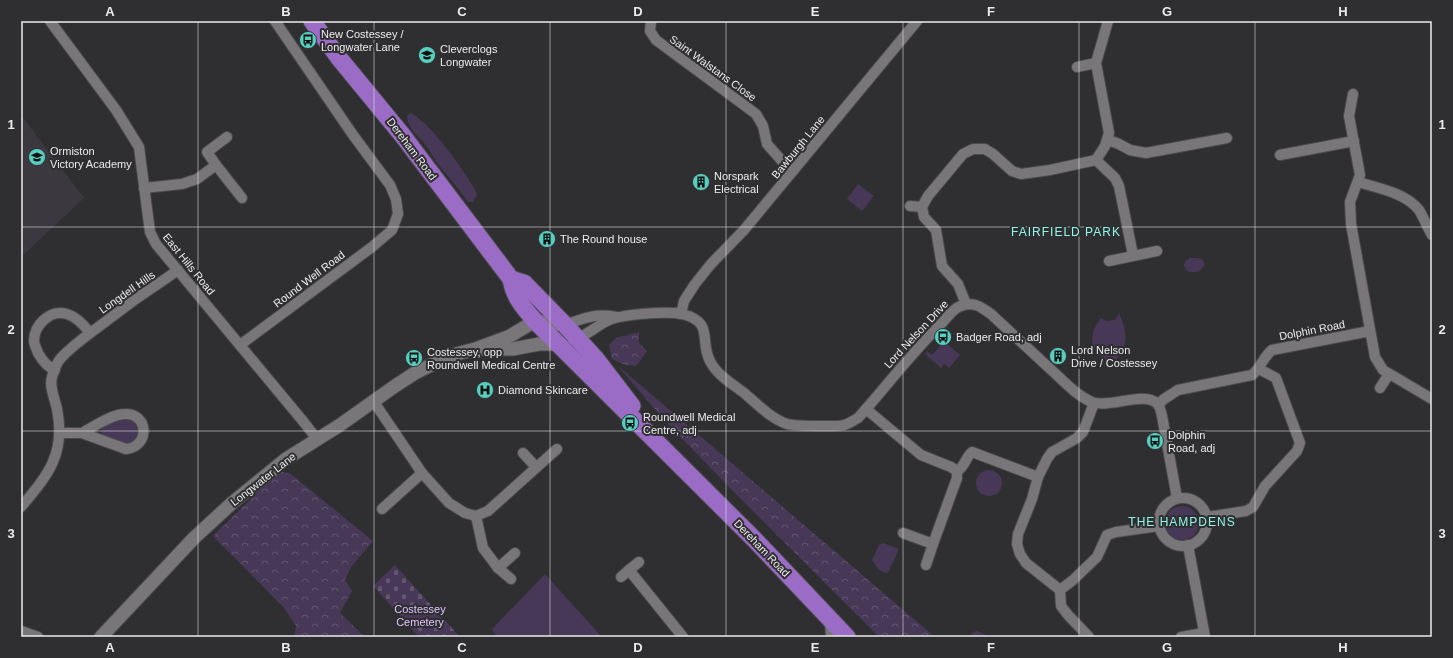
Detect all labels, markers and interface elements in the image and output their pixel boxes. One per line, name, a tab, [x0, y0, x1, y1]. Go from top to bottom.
text: A	[105, 4, 115, 19]
text: B	[281, 4, 291, 19]
text: C	[457, 4, 467, 19]
text: D	[633, 4, 643, 19]
text: E	[811, 4, 820, 19]
text: F	[987, 4, 995, 19]
text: G	[1162, 4, 1172, 19]
text: H	[1338, 4, 1348, 19]
place label: New Costessey / Longwater Lane	[321, 28, 404, 53]
bus stop icon: New Costessey / Longwater Lane	[298, 30, 318, 50]
street label: Saint Walstans Close	[667, 33, 759, 103]
place label: Cleverclogs Longwater	[440, 43, 498, 68]
school or university icon: Cleverclogs Longwater	[417, 45, 437, 65]
street label: Bawburgh Lane	[769, 113, 827, 181]
street label: Dereham Road	[385, 116, 439, 182]
text: 1	[7, 117, 15, 132]
text: 1	[1438, 117, 1446, 132]
place label: Ormiston Victory Academy	[50, 145, 132, 170]
school or university icon: Ormiston Victory Academy	[27, 147, 47, 167]
place label: Norspark Electrical	[714, 170, 759, 195]
building icon: Norspark Electrical	[691, 172, 711, 192]
district label: FAIRFIELD PARK	[1011, 225, 1121, 239]
building icon: The Round house	[537, 229, 557, 249]
street label: East Hills Road	[161, 231, 217, 297]
place label: The Round house	[560, 233, 647, 245]
street label: Round Well Road	[271, 248, 347, 310]
street label: Longdell Hills	[97, 268, 158, 316]
street label: Lord Nelson Drive	[882, 298, 950, 370]
street label: Dolphin Road	[1278, 318, 1346, 342]
text: 2	[7, 322, 15, 337]
text: 2	[1438, 322, 1446, 337]
bus stop icon: Badger Road, adj	[933, 327, 953, 347]
place label: Badger Road, adj	[956, 331, 1042, 343]
place label: Lord Nelson Drive / Costessey	[1071, 344, 1158, 369]
place label: Costessey, opp Roundwell Medical Centre	[427, 346, 555, 371]
building icon: Lord Nelson Drive / Costessey	[1048, 346, 1068, 366]
bus stop icon: Costessey, opp Roundwell Medical Centre	[404, 348, 424, 368]
hospital icon: Diamond Skincare	[475, 380, 495, 400]
place label: Diamond Skincare	[498, 384, 588, 396]
place label: Roundwell Medical Centre, adj	[643, 411, 735, 436]
bus stop icon: Roundwell Medical Centre, adj	[620, 413, 640, 433]
place label: Dolphin Road, adj	[1168, 429, 1215, 454]
bus stop icon: Dolphin Road, adj	[1145, 431, 1165, 451]
street label: Longwater Lane	[228, 450, 298, 508]
district label: THE HAMPDENS	[1128, 515, 1236, 529]
street label: Dereham Road	[732, 517, 792, 579]
text: 3	[7, 526, 15, 541]
text: 3	[1438, 526, 1446, 541]
park label: Costessey Cemetery	[394, 603, 446, 628]
text: A	[105, 640, 115, 655]
text: B	[281, 640, 291, 655]
text: C	[457, 640, 467, 655]
text: D	[633, 640, 643, 655]
text: E	[811, 640, 820, 655]
text: F	[987, 640, 995, 655]
text: G	[1162, 640, 1172, 655]
text: H	[1338, 640, 1348, 655]

